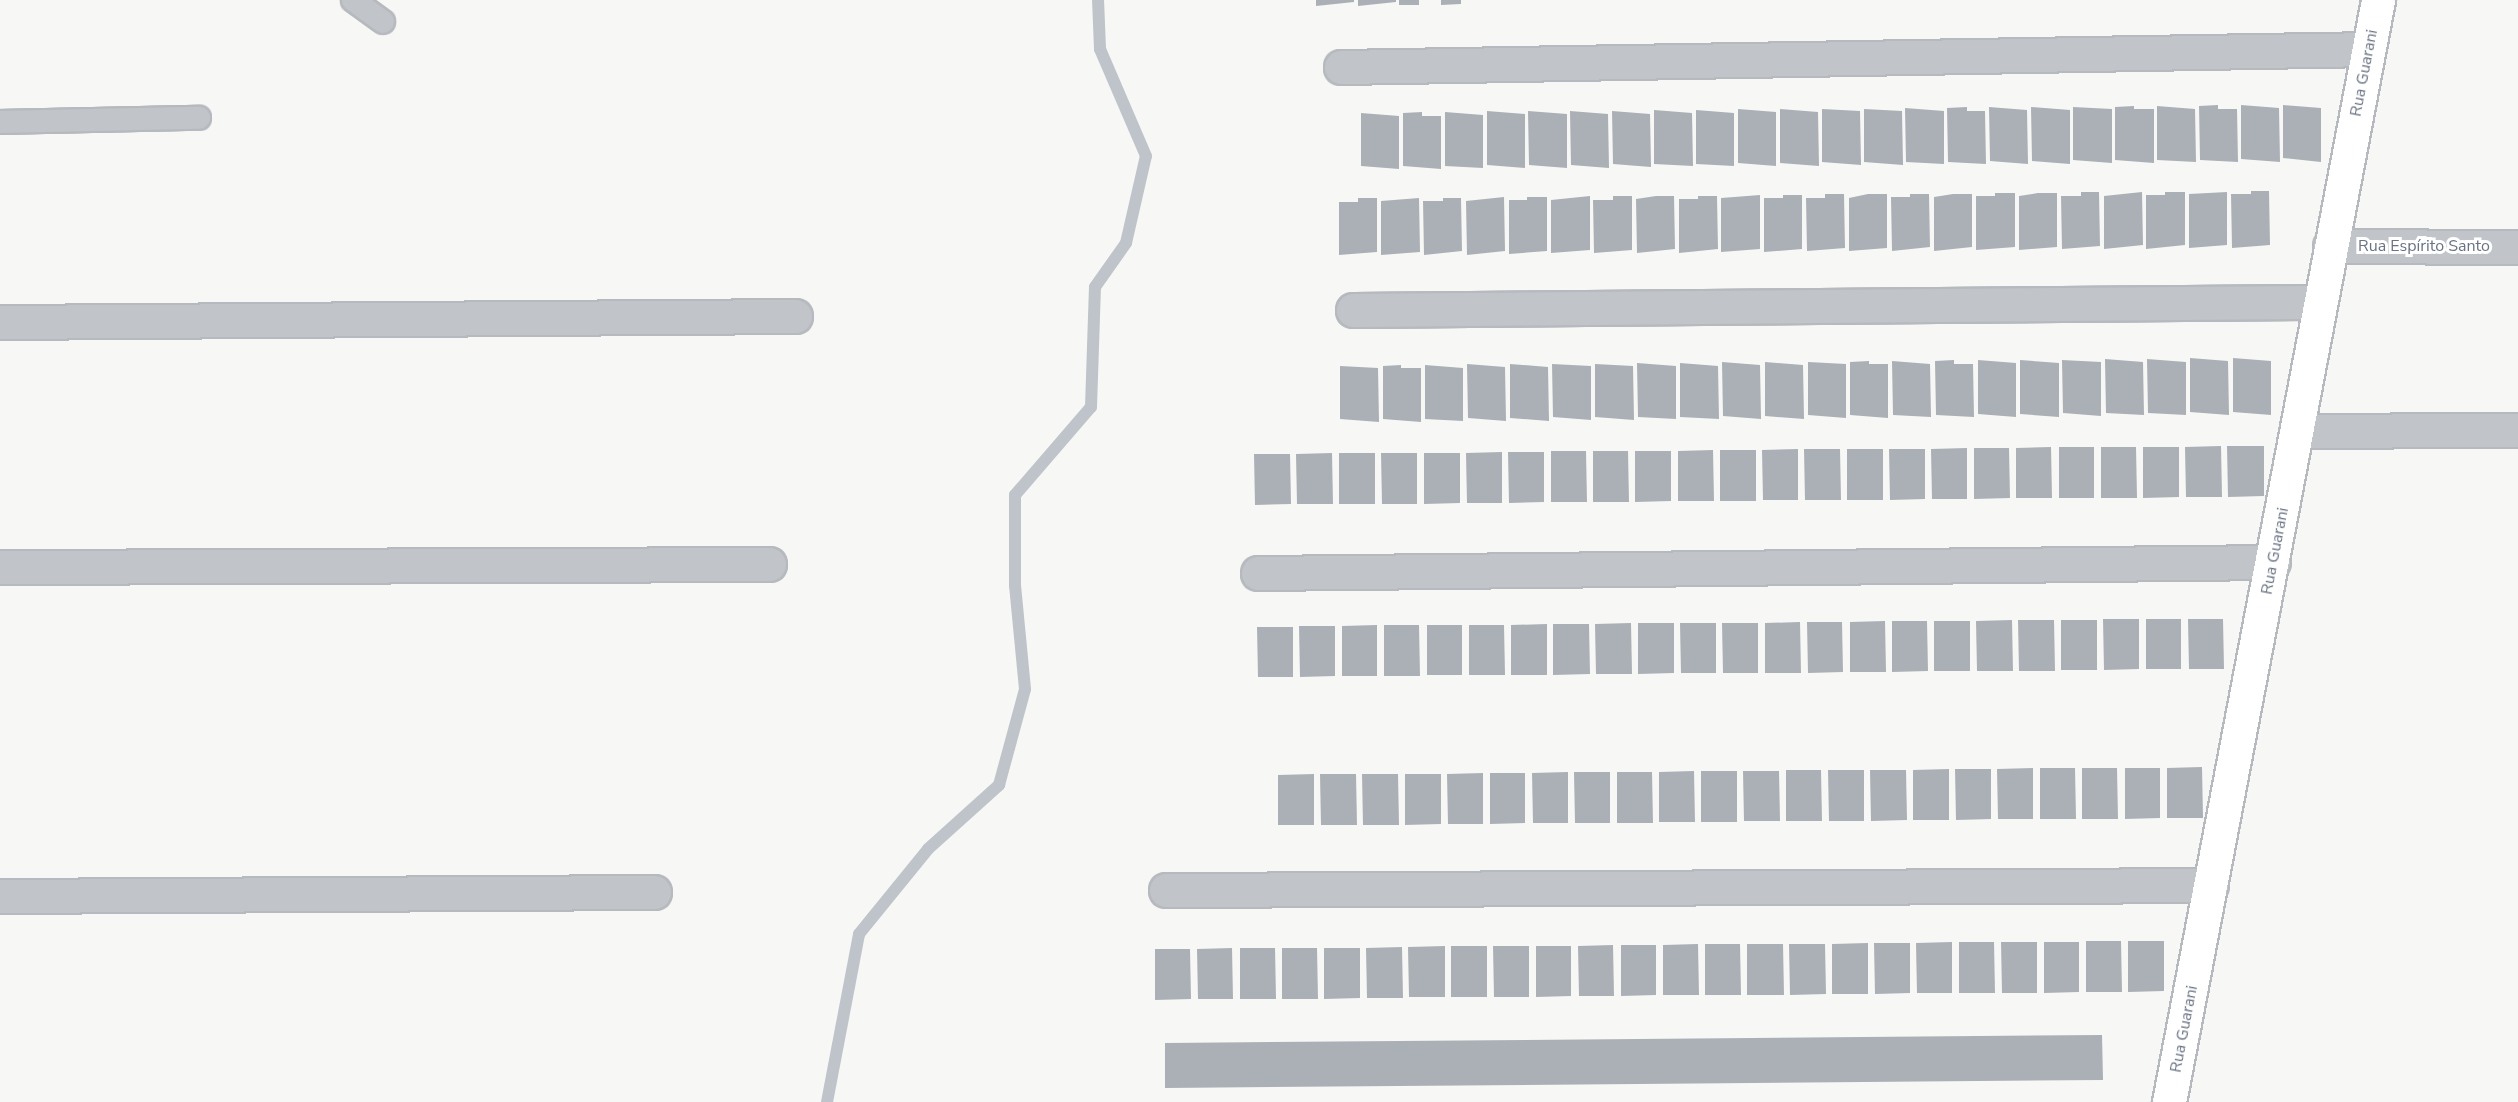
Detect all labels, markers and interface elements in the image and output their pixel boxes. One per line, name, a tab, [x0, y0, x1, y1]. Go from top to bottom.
street label: Rua Guarani	[2346, 28, 2382, 118]
street label: Rua Espírito Santo	[2358, 236, 2490, 256]
street label: Rua Guarani	[2257, 506, 2293, 596]
street label: Rua Guarani	[2166, 984, 2202, 1074]

